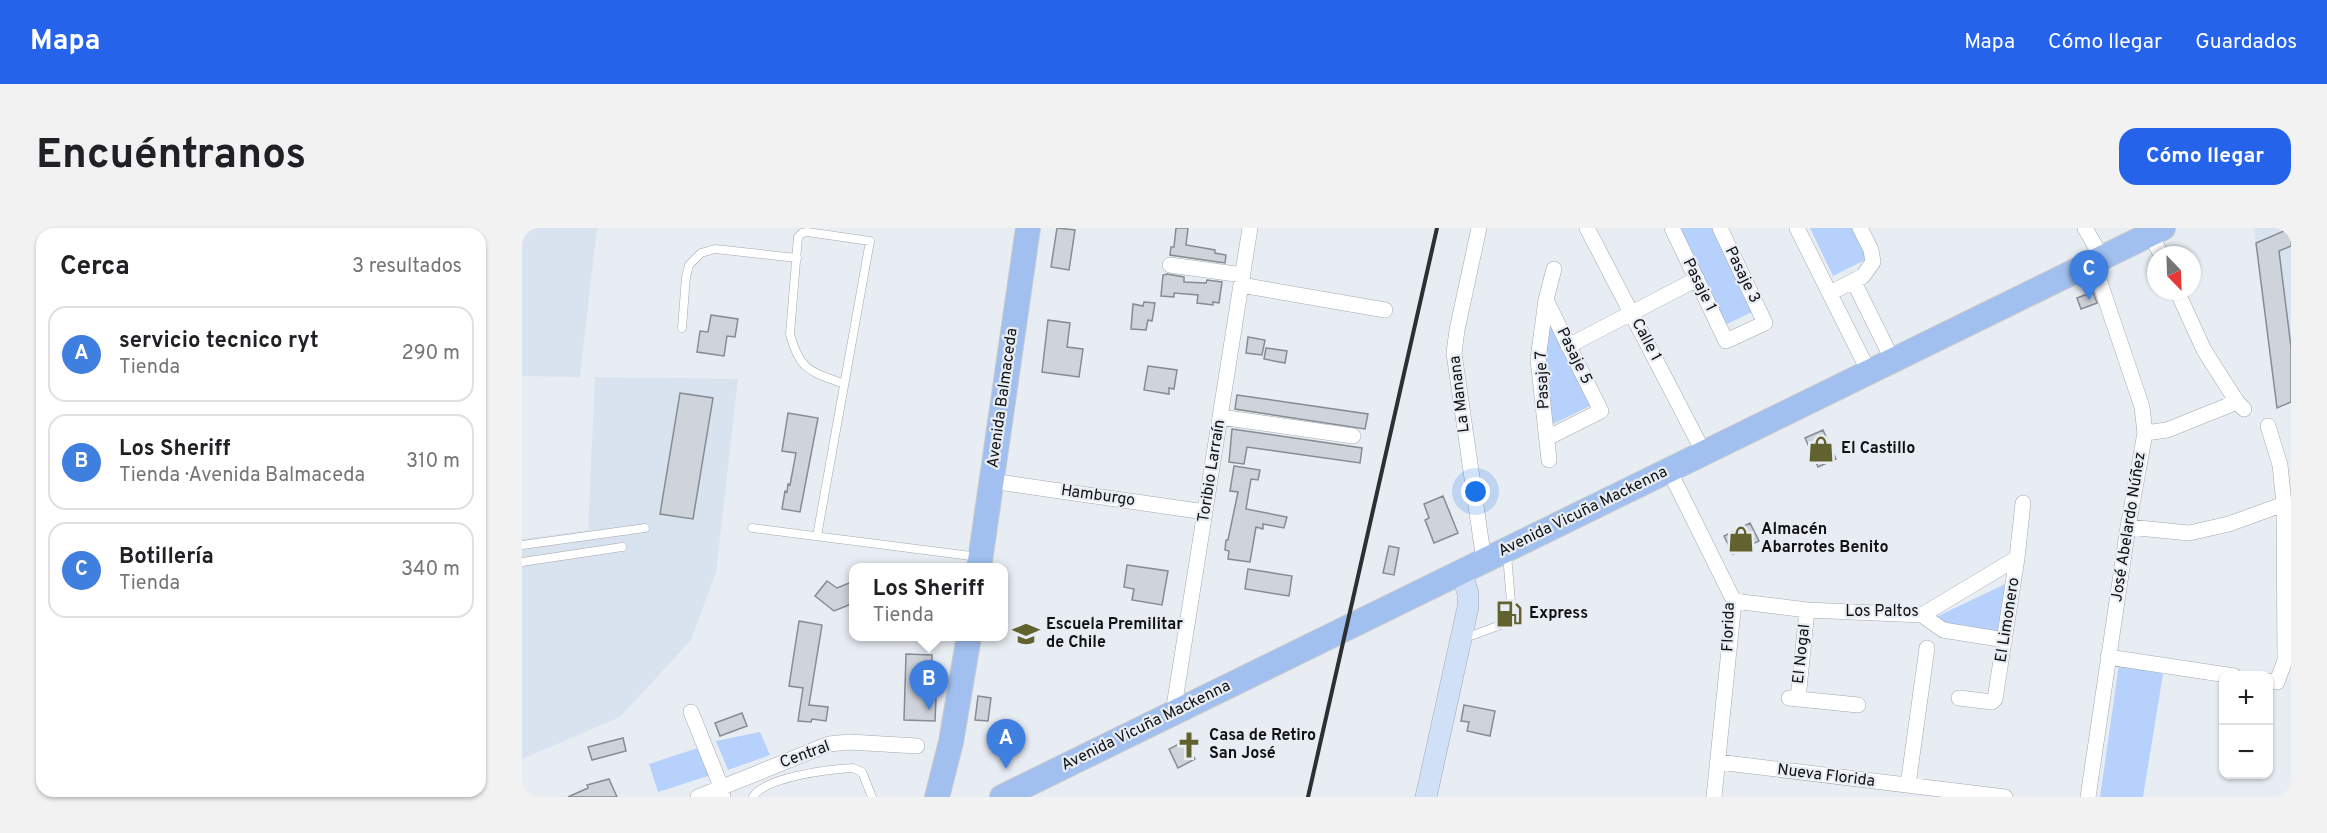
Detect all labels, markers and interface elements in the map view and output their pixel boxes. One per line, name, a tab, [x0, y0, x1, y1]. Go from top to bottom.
text: Mapa	[30, 24, 100, 60]
text: Mapa	[1964, 29, 2015, 56]
text: Cómo llegar	[2048, 29, 2162, 56]
text: Guardados	[2195, 29, 2297, 56]
button: Cómo llegar	[2119, 128, 2291, 185]
text: Encuéntranos	[36, 130, 306, 183]
street label: Pasaje 3	[1720, 243, 1764, 307]
north arrow	[2147, 246, 2201, 300]
pin: C	[2070, 250, 2108, 300]
text: Cerca	[60, 251, 130, 284]
text: 3 resultados	[352, 254, 462, 280]
street label: Pasaje 1	[1678, 255, 1720, 315]
street label: Calle 1	[1626, 315, 1666, 365]
street label: Pasaje 5	[1552, 324, 1596, 388]
street label: Avenida Balmaceda	[983, 327, 1023, 469]
text: servicio tecnico ryt	[119, 328, 319, 355]
text: A	[74, 341, 89, 367]
text: 290 m	[402, 341, 460, 367]
street label: Pasaje 7	[1531, 350, 1555, 410]
street label: La Manana	[1445, 354, 1475, 434]
text: Tienda	[119, 355, 180, 381]
street label: Toribio Larraín	[1194, 418, 1230, 524]
shop icon: El Castillo	[1806, 434, 1836, 464]
text: Los Sheriff	[119, 436, 231, 463]
place label: El Castillo	[1841, 439, 1915, 459]
text: B	[75, 449, 88, 475]
text: 310 m	[406, 449, 460, 475]
street label: José Abelardo Núñez	[2107, 451, 2151, 603]
street label: Avenida Vicuña Mackenna	[1495, 462, 1671, 562]
text: Tienda · Avenida Balmaceda	[119, 463, 365, 489]
your location	[1461, 477, 1490, 506]
street label: Hamburgo	[1060, 481, 1136, 511]
place label: Almacén Abarrotes Benito	[1761, 520, 1889, 558]
shop icon: Almacén Abarrotes Benito	[1726, 524, 1756, 554]
text: Botillería	[119, 544, 214, 571]
text: C	[75, 557, 88, 583]
text: 340 m	[401, 557, 460, 583]
popup	[849, 563, 1008, 641]
text: Tienda	[119, 571, 180, 597]
text: Los Sheriff	[873, 576, 984, 603]
street label: El Limonero	[1991, 576, 2025, 664]
fuel station icon: Express	[1494, 599, 1524, 629]
street label: Florida	[1718, 602, 1740, 652]
street label: Los Paltos	[1845, 602, 1919, 622]
text: Tienda	[873, 603, 934, 629]
place label: Express	[1529, 604, 1588, 624]
place label: Escuela Premilitar de Chile	[1046, 615, 1183, 653]
school or university icon: Escuela Premilitar de Chile	[1011, 619, 1041, 649]
street label: El Nogal	[1789, 623, 1815, 685]
pin: B	[910, 660, 948, 710]
map controls	[2219, 671, 2273, 779]
button: +	[2219, 671, 2273, 725]
street label: Avenida Vicuña Mackenna	[1058, 676, 1234, 776]
pin: A	[986, 720, 1026, 769]
button: −	[2219, 725, 2273, 779]
place label: Casa de Retiro San José	[1209, 726, 1316, 764]
church icon: Casa de Retiro San José	[1174, 730, 1204, 760]
street label: Central	[777, 737, 833, 773]
street label: Nueva Florida	[1776, 760, 1876, 792]

